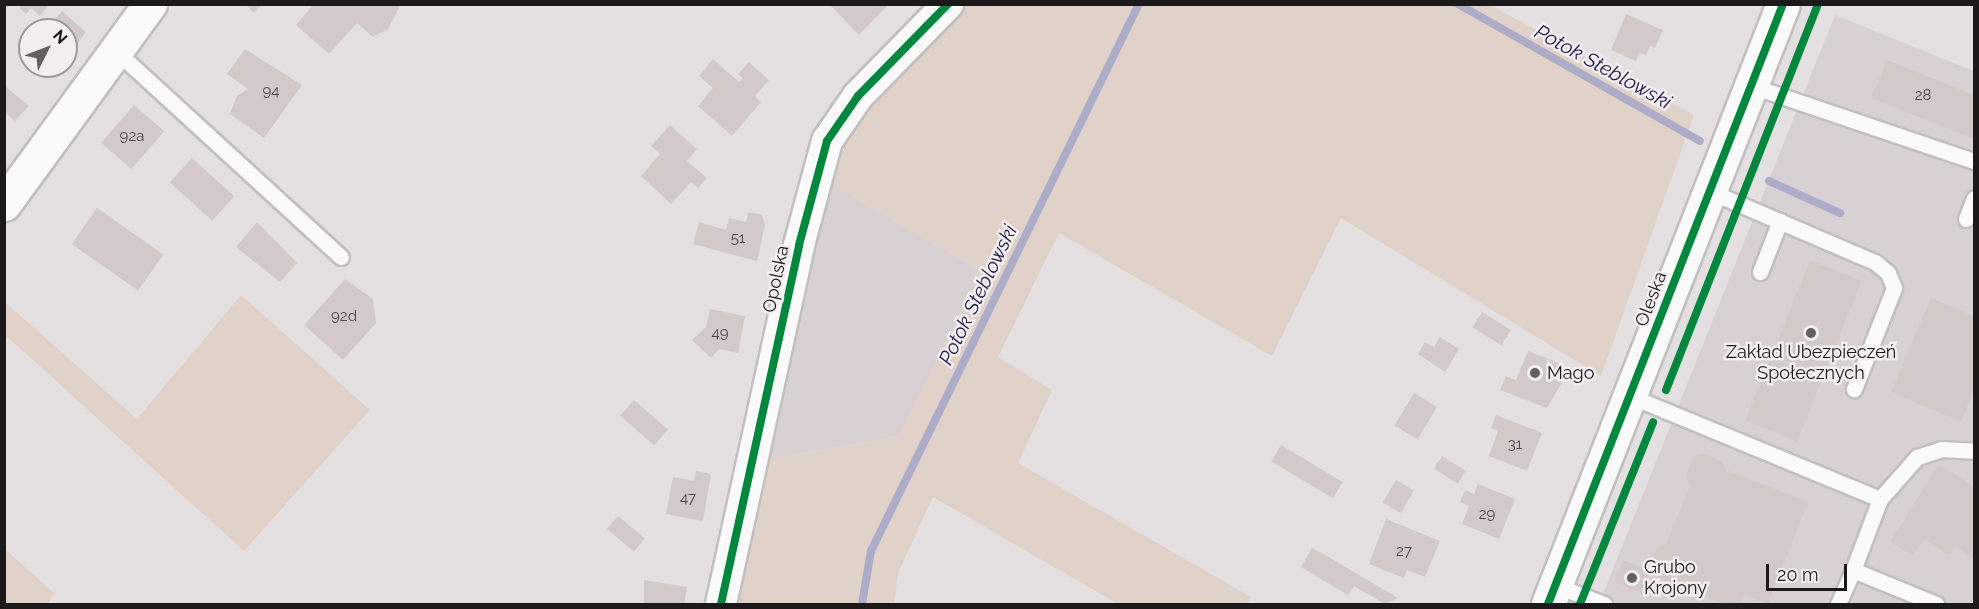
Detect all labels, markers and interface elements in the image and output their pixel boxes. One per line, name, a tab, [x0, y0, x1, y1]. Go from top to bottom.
north arrow	[18, 18, 78, 78]
water label: Potok Steblowski	[1530, 20, 1676, 114]
text: N	[49, 26, 71, 48]
house number: 94	[263, 83, 279, 101]
house number: 28	[1915, 87, 1931, 105]
house number: 92a	[120, 128, 144, 146]
water label: Potok Steblowski	[934, 221, 1022, 369]
house number: 51	[731, 230, 745, 248]
street label: Opolska	[758, 243, 794, 315]
street label: Oleska	[1631, 269, 1671, 329]
house number: 92d	[331, 308, 357, 326]
house number: 49	[712, 325, 728, 343]
marker: Zakład Ubezpieczeń Społecznych	[1804, 326, 1818, 340]
place label: Zakład Ubezpieczeń Społecznych	[1726, 342, 1896, 385]
place label: Mago	[1547, 362, 1594, 384]
marker: Mago	[1528, 366, 1542, 380]
house number: 31	[1508, 436, 1522, 454]
house number: 47	[680, 490, 696, 508]
house number: 29	[1479, 506, 1495, 524]
house number: 27	[1396, 543, 1412, 561]
scale bar	[1769, 552, 1850, 590]
place label: Grubo Krojony	[1644, 557, 1707, 600]
text: 20 m	[1777, 564, 1819, 585]
marker: Grubo Krojony	[1625, 571, 1639, 585]

